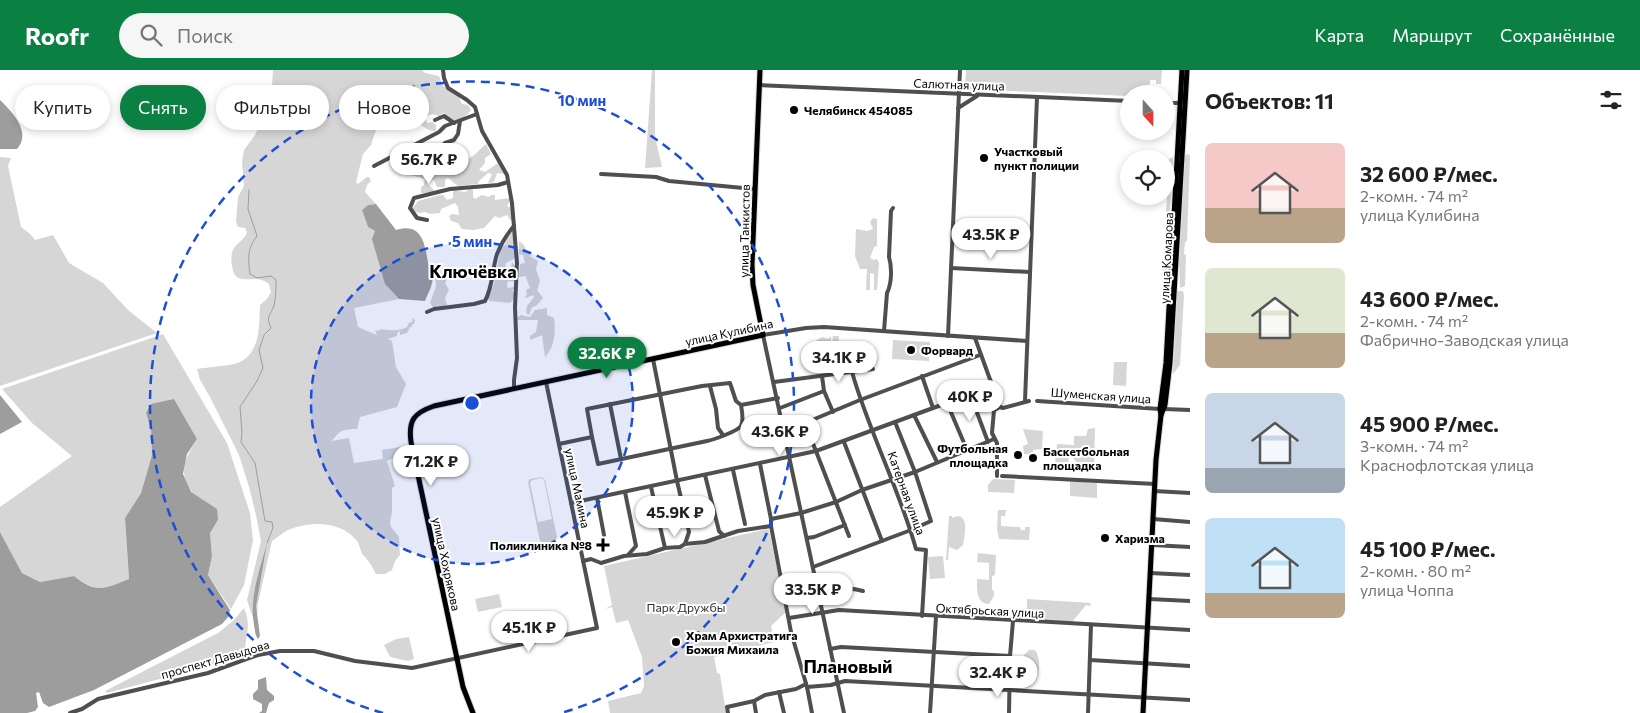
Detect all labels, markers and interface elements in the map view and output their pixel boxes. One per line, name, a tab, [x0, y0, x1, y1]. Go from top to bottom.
search box	[119, 13, 469, 58]
text: Roofr	[25, 21, 89, 50]
icon: search	[137, 21, 165, 49]
text: Поиск	[177, 24, 233, 47]
text: Карта	[1315, 24, 1364, 46]
text: Маршрут	[1392, 24, 1472, 46]
text: Сохранённые	[1500, 24, 1615, 46]
street label: Салютная улица	[913, 75, 1005, 93]
chip: Купить	[15, 85, 110, 130]
chip: Снять	[120, 85, 206, 130]
chip: Фильтры	[216, 85, 329, 130]
chip: Новое	[339, 85, 429, 130]
north arrow	[1120, 85, 1175, 140]
map controls	[1120, 85, 1175, 205]
icon: filters	[1597, 86, 1625, 114]
text: Объектов: 11	[1205, 88, 1334, 113]
text: 10 мин	[558, 91, 606, 109]
place label: Челябинск 454085	[804, 103, 913, 117]
marker: Челябинск 454085	[788, 104, 800, 116]
pin: 56.7K ₽	[383, 142, 475, 185]
place label: Участковый пункт полиции	[994, 144, 1079, 172]
text: 56.7K ₽	[401, 149, 457, 168]
button: locate	[1120, 150, 1175, 205]
marker: Участковый пункт полиции	[978, 152, 990, 164]
text: 32 600 ₽/мес.	[1360, 161, 1498, 186]
icon: home	[1245, 163, 1305, 223]
street label: улица Танкистов	[736, 184, 752, 278]
text: 2-комн. · 74 m²	[1360, 186, 1468, 205]
text: улица Кулибина	[1360, 205, 1479, 224]
street label: улица Комарова	[1157, 212, 1175, 304]
pin: 43.5K ₽	[945, 218, 1037, 260]
text: 43.5K ₽	[962, 224, 1020, 243]
text: 5 мин	[452, 232, 492, 250]
district label: Ключёвка	[429, 260, 517, 282]
text: 43 600 ₽/мес.	[1360, 286, 1499, 311]
icon: home	[1245, 288, 1305, 348]
text: 2-комн. · 74 m²	[1360, 311, 1468, 330]
street label: улица Кулибина	[684, 316, 774, 348]
text: Фабрично-Заводская улица	[1360, 330, 1569, 349]
pin: 32.6K ₽	[561, 336, 653, 379]
pin: 34.1K ₽	[793, 340, 885, 383]
text: 32.6K ₽	[579, 343, 636, 362]
place label: Форвард	[921, 343, 974, 357]
marker: Форвард	[905, 344, 917, 356]
text: 34.1K ₽	[812, 347, 866, 366]
pin: 40K ₽	[935, 380, 1005, 422]
street label: Шуменская улица	[1050, 385, 1152, 405]
text: 40K ₽	[947, 386, 993, 405]
centre of rings	[463, 394, 481, 412]
text: 45 900 ₽/мес.	[1360, 411, 1499, 436]
icon: home	[1245, 413, 1305, 473]
pin: 43.6K ₽	[734, 414, 826, 457]
text: 43.6K ₽	[751, 421, 809, 440]
text: 3-комн. · 74 m²	[1360, 436, 1468, 455]
place label: Футбольная площадка	[937, 441, 1008, 469]
pin: 71.2K ₽	[385, 444, 477, 487]
place label: Баскетбольная площадка	[1043, 444, 1129, 472]
street label: улица Мамина	[563, 447, 593, 529]
street label: Катерная улица	[885, 449, 929, 537]
marker: Футбольная площадка	[1012, 449, 1024, 461]
text: 71.2K ₽	[404, 451, 458, 470]
marker: Баскетбольная площадка	[1027, 452, 1039, 464]
text: Краснофлотская улица	[1360, 455, 1534, 474]
pin: 45.9K ₽	[629, 496, 721, 538]
text: 45.9K ₽	[646, 502, 704, 521]
street label: улица Хохрякова	[430, 516, 464, 612]
place label: Харизма	[1115, 531, 1165, 545]
marker: Харизма	[1099, 532, 1111, 544]
text: 45 100 ₽/мес.	[1360, 536, 1495, 561]
place label: Поликлиника №8	[490, 538, 592, 552]
marker: Поликлиника №8	[596, 538, 610, 552]
icon: home	[1245, 538, 1305, 598]
text: 2-комн. · 80 m²	[1360, 561, 1471, 580]
pin: 33.5K ₽	[767, 572, 859, 615]
text: 33.5K ₽	[785, 579, 841, 598]
text: улица Чоппа	[1360, 580, 1454, 599]
park label: Парк Дружбы	[647, 600, 725, 614]
street label: Октябрьская улица	[935, 600, 1045, 620]
pin: 45.1K ₽	[483, 610, 575, 653]
text: 45.1K ₽	[502, 617, 556, 636]
place label: Храм Архистратига Божия Михаила	[686, 628, 798, 656]
marker: Храм Архистратига Божия Михаила	[670, 636, 682, 648]
street label: проспект Давыдова	[159, 637, 271, 681]
district label: Плановый	[803, 655, 893, 677]
pin: 32.4K ₽	[952, 656, 1044, 698]
text: 32.4K ₽	[969, 662, 1027, 681]

